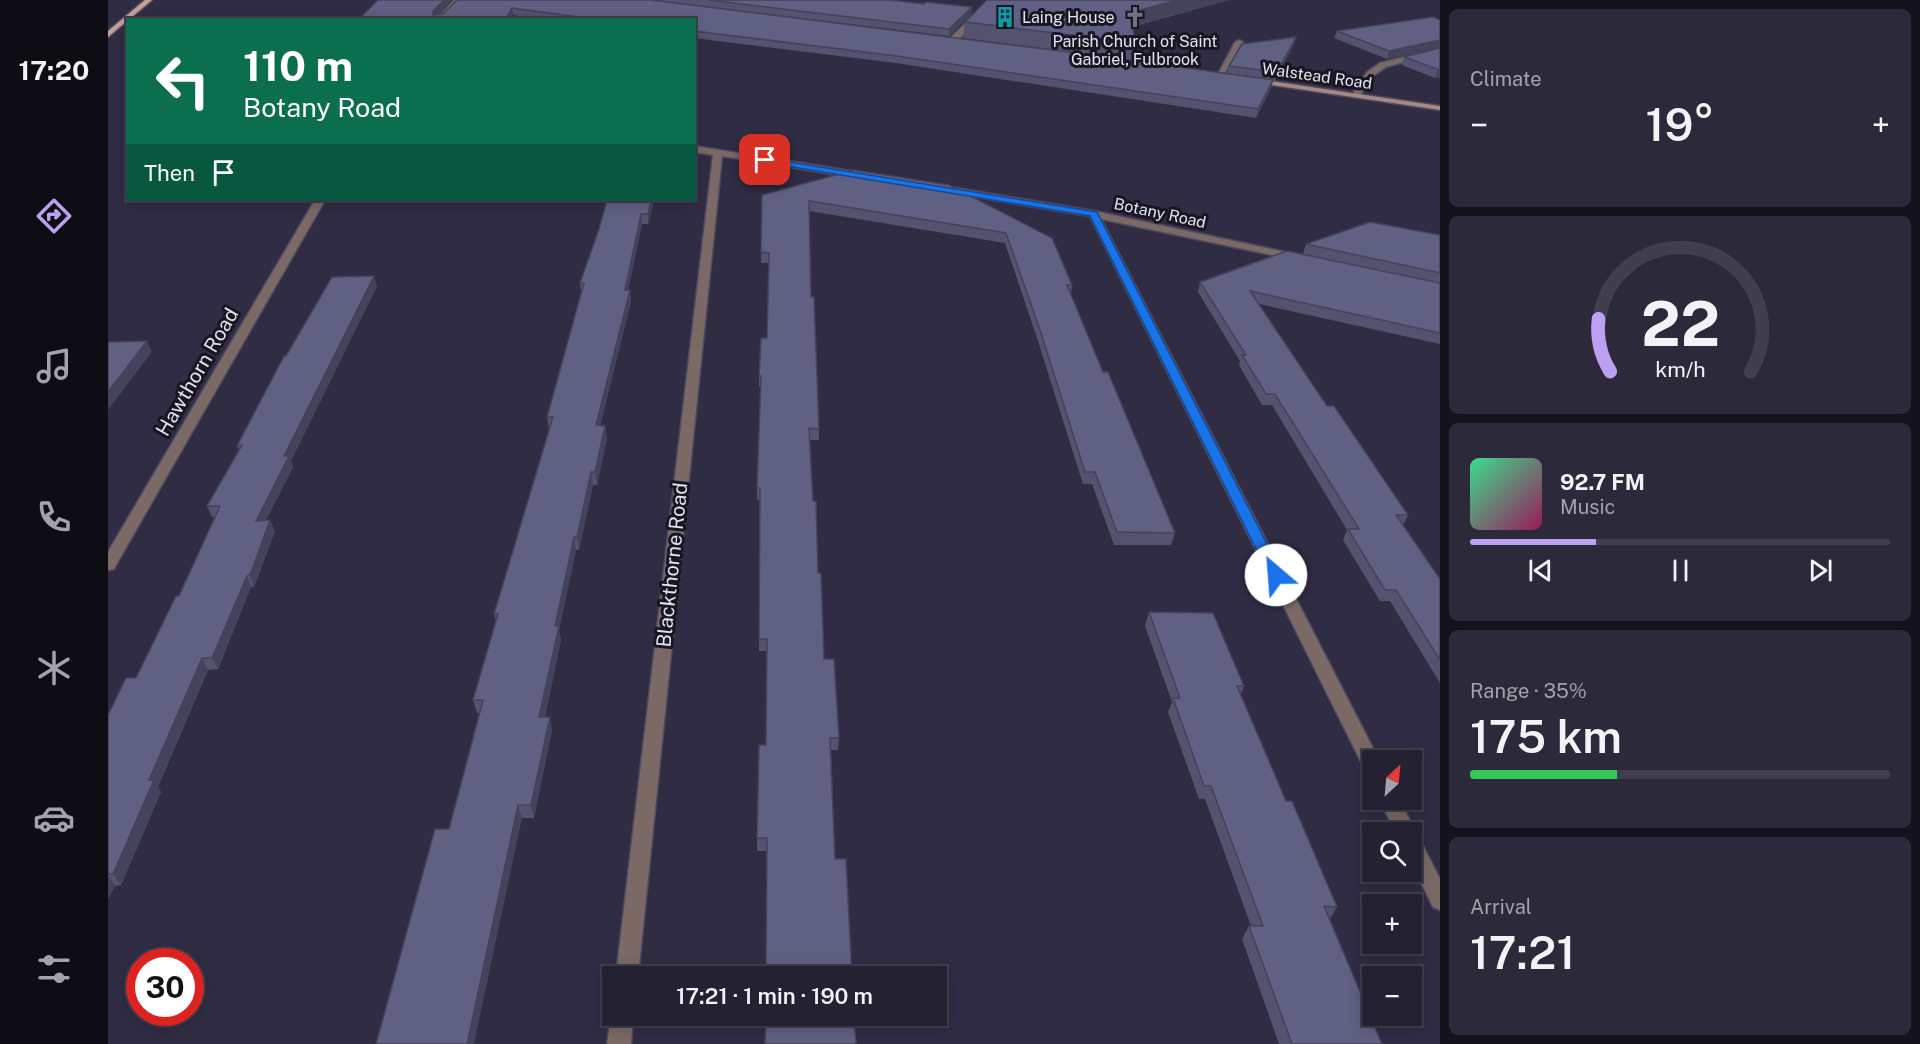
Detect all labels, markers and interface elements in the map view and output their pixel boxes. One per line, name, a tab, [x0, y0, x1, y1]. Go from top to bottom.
building icon: Laing House	[993, 5, 1017, 29]
church icon: Parish Church of Saint Gabriel, Fulbrook	[1123, 5, 1147, 29]
place label: Laing House	[1022, 8, 1115, 27]
place label: Parish Church of Saint Gabriel, Fulbrook	[1052, 32, 1218, 69]
text: 110 m	[243, 41, 353, 90]
icon: left	[144, 42, 222, 120]
text: 17:20	[19, 54, 89, 86]
street label: Walstead Road	[1261, 59, 1373, 93]
text: Climate	[1470, 67, 1542, 91]
text: Botany Road	[243, 91, 401, 123]
text: 19°	[1646, 98, 1714, 151]
text: −	[1470, 106, 1488, 144]
text: +	[1872, 106, 1890, 144]
pin	[739, 134, 790, 185]
icon: arrive	[748, 143, 781, 176]
icon: arrive	[207, 156, 240, 189]
text: Then	[144, 160, 195, 186]
street label: Botany Road	[1112, 194, 1208, 232]
icon: directions	[33, 195, 75, 237]
text: 22	[1640, 287, 1720, 360]
street label: Hawthorn Road	[151, 304, 243, 440]
icon: music	[33, 345, 75, 387]
text: km/h	[1655, 357, 1705, 382]
text: 92.7 FM	[1560, 469, 1645, 495]
street label: Blackthorne Road	[651, 481, 693, 649]
text: Music	[1560, 495, 1615, 519]
icon: phone	[33, 496, 75, 538]
position arrow	[1244, 543, 1308, 607]
icon: previous	[1524, 554, 1557, 587]
icon: pause	[1664, 554, 1697, 587]
icon: next	[1804, 554, 1837, 587]
icon: climate	[33, 647, 75, 689]
text: Range · 35%	[1470, 679, 1587, 703]
text: 175 km	[1470, 710, 1622, 763]
north arrow	[1362, 750, 1422, 810]
map controls	[1362, 750, 1422, 1026]
icon: car	[33, 797, 75, 839]
button: search	[1362, 822, 1422, 882]
button: +	[1362, 894, 1422, 954]
text: Arrival	[1470, 895, 1532, 919]
text: 17:21	[1470, 926, 1575, 979]
icon: filters	[33, 948, 75, 990]
speed limit sign: 30	[126, 948, 204, 1026]
button: −	[1362, 966, 1422, 1026]
text: 17:21 · 1 min · 190 m	[676, 983, 873, 1009]

